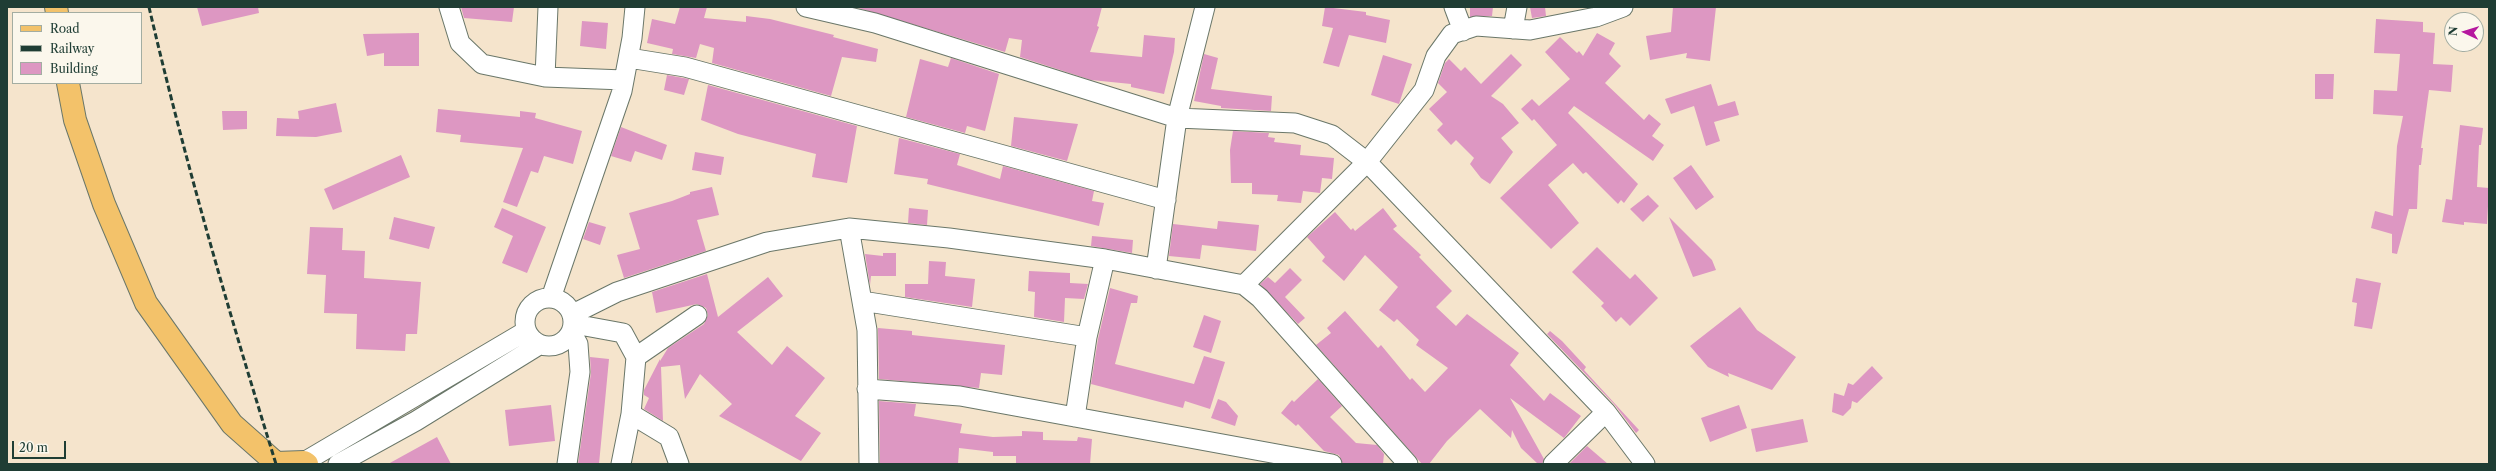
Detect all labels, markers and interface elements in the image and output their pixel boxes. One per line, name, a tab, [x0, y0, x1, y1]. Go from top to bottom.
legend	[12, 12, 142, 84]
north arrow	[2444, 12, 2484, 52]
text: Road	[50, 21, 80, 36]
text: N	[2446, 26, 2460, 36]
text: Railway	[50, 41, 95, 56]
text: Building	[50, 61, 98, 76]
scale bar	[14, 433, 68, 459]
text: 20 m	[19, 440, 48, 455]

